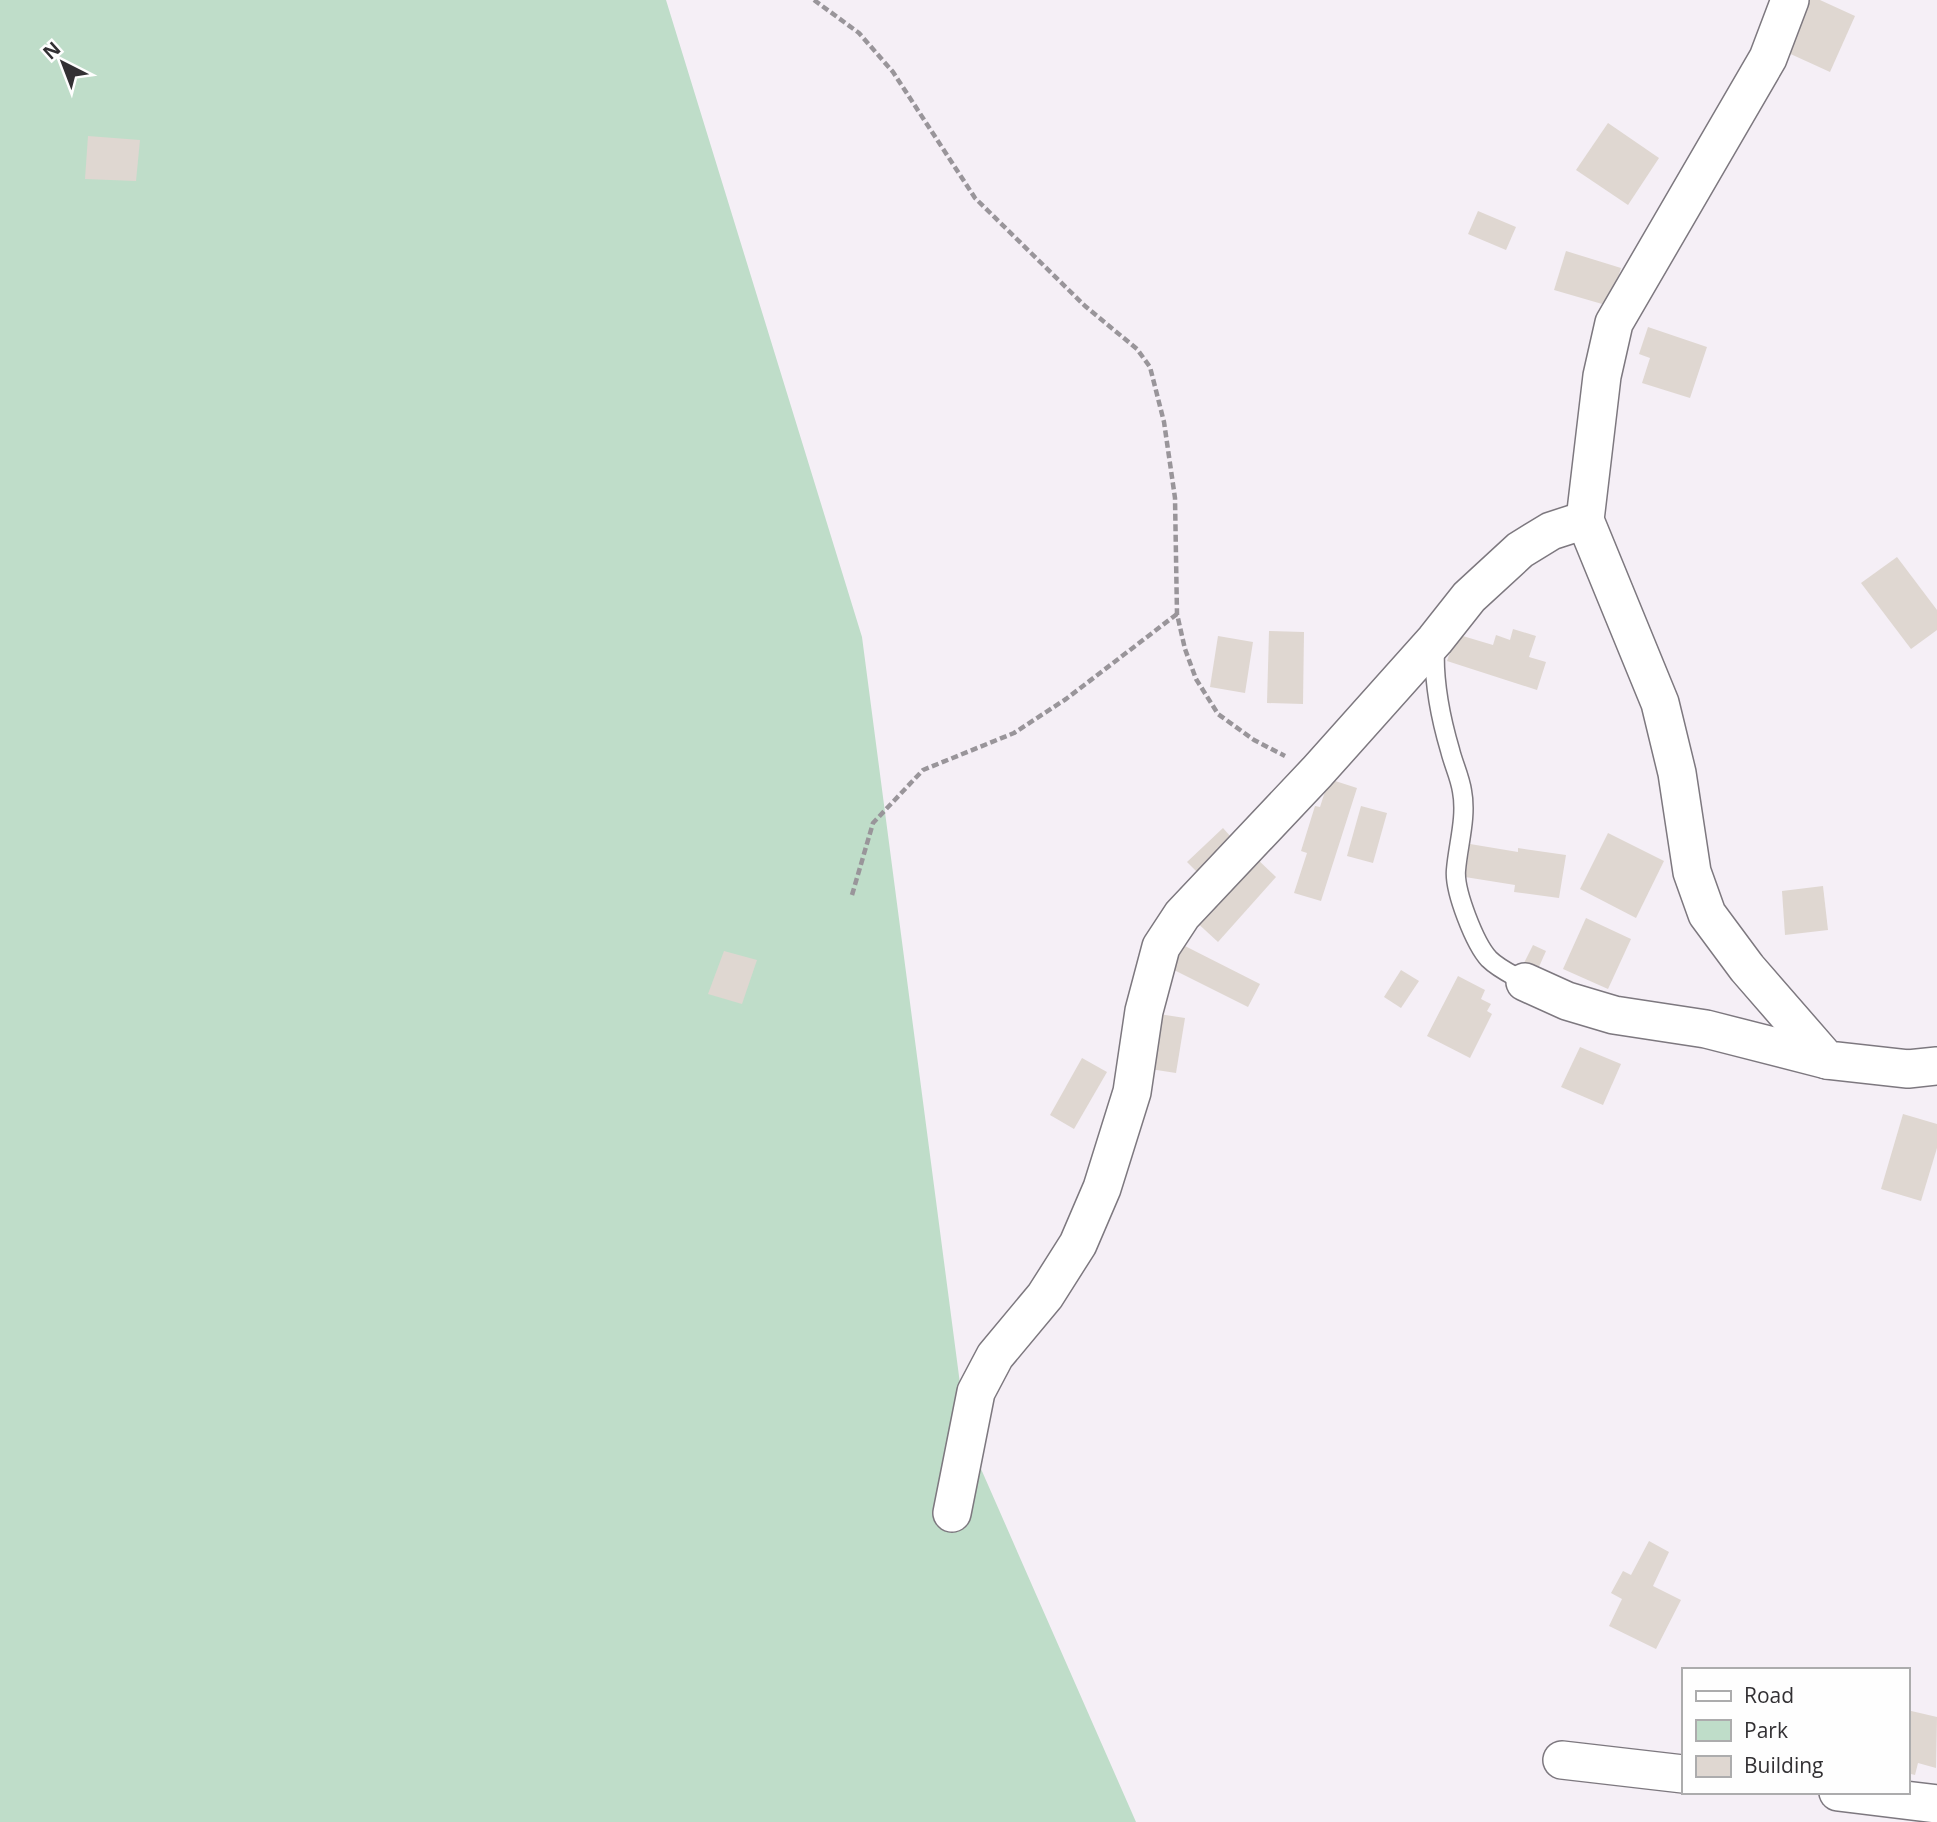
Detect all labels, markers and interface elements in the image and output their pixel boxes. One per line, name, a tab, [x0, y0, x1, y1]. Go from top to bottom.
north arrow	[28, 28, 98, 98]
text: N	[37, 36, 66, 65]
legend	[1682, 1668, 1909, 1794]
text: Road	[1744, 1681, 1794, 1709]
text: Park	[1744, 1716, 1788, 1744]
text: Building	[1744, 1751, 1823, 1779]

